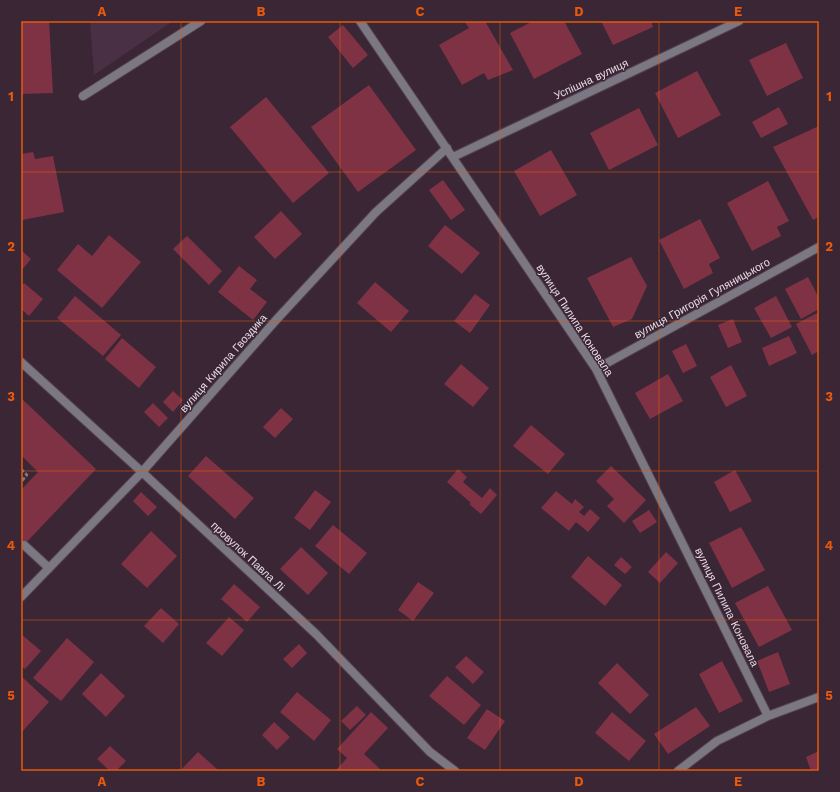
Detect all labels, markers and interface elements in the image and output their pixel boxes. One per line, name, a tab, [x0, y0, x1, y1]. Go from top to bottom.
text: A	[98, 4, 107, 19]
text: B	[257, 4, 266, 19]
text: C	[416, 4, 425, 19]
text: D	[574, 4, 584, 19]
text: E	[734, 4, 742, 19]
street label: Успішна вулиця	[552, 57, 631, 102]
text: 1	[8, 89, 14, 104]
text: 1	[826, 89, 832, 104]
text: 2	[7, 239, 15, 254]
text: 2	[825, 239, 833, 254]
street label: вулиця Григорія Гуляницького	[632, 256, 772, 341]
street label: вулиця Пилипа Коновала	[533, 262, 616, 379]
street label: вулиця Кирила Гвоздика	[177, 311, 270, 415]
text: 3	[7, 389, 15, 404]
text: 3	[825, 389, 833, 404]
street label: провулок Павла Лі	[208, 519, 287, 594]
text: 4	[7, 538, 16, 553]
text: 4	[825, 538, 834, 553]
street label: вулиця Пилипа Коновала	[692, 546, 761, 670]
text: 5	[7, 688, 15, 703]
text: 5	[825, 688, 833, 703]
text: A	[98, 774, 107, 789]
text: B	[257, 774, 266, 789]
text: C	[416, 774, 425, 789]
text: D	[574, 774, 584, 789]
text: E	[734, 774, 742, 789]

